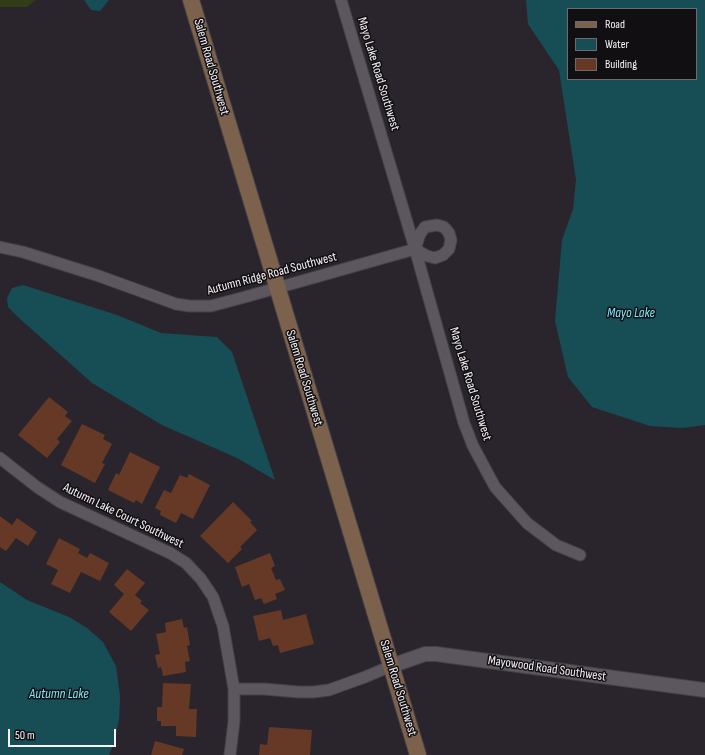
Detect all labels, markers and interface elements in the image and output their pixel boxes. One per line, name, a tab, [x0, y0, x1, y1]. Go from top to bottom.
legend	[567, 8, 697, 80]
street label: Mayo Lake Road Southwest	[353, 15, 403, 133]
street label: Salem Road Southwest	[190, 17, 232, 117]
text: Road	[605, 17, 625, 32]
text: Water	[605, 37, 629, 52]
text: Building	[605, 57, 637, 72]
street label: Autumn Ridge Road Southwest	[206, 249, 338, 299]
water label: Mayo Lake	[607, 305, 655, 321]
street label: Mayo Lake Road Southwest	[445, 325, 495, 443]
street label: Salem Road Southwest	[282, 328, 326, 428]
street label: Autumn Lake Court Southwest	[60, 480, 186, 552]
street label: Salem Road Southwest	[376, 638, 420, 738]
street label: Mayowood Road Southwest	[487, 653, 607, 685]
water label: Autumn Lake	[29, 686, 89, 702]
scale bar	[10, 721, 118, 747]
text: 50 m	[15, 728, 35, 743]

